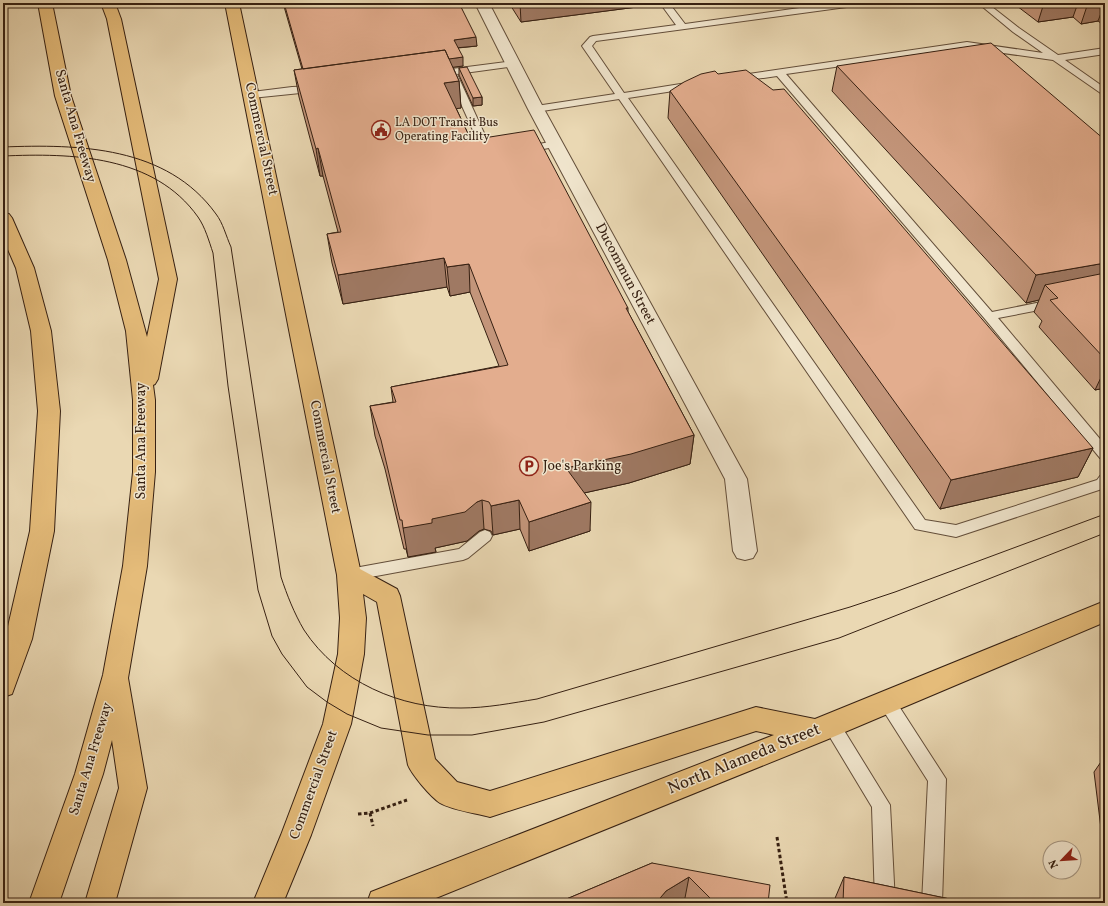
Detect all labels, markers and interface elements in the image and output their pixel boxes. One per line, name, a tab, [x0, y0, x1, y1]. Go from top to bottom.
street label: Santa Ana Freeway	[50, 67, 100, 185]
street label: Commercial Street	[240, 81, 282, 197]
place label: LA DOT Transit Bus Operating Facility	[395, 115, 498, 145]
public building icon: LA DOT Transit Bus Operating Facility	[370, 119, 392, 141]
street label: Ducommun Street	[590, 220, 660, 328]
street label: Santa Ana Freeway	[132, 382, 151, 500]
street label: Commercial Street	[305, 399, 345, 515]
parking icon: Joe's Parking	[518, 455, 540, 477]
place label: Joe's Parking	[543, 457, 621, 476]
street label: Santa Ana Freeway	[65, 700, 117, 818]
street label: North Alameda Street	[664, 718, 824, 800]
street label: Commercial Street	[285, 728, 343, 842]
north arrow	[1042, 840, 1082, 880]
text: N	[1046, 857, 1063, 870]

